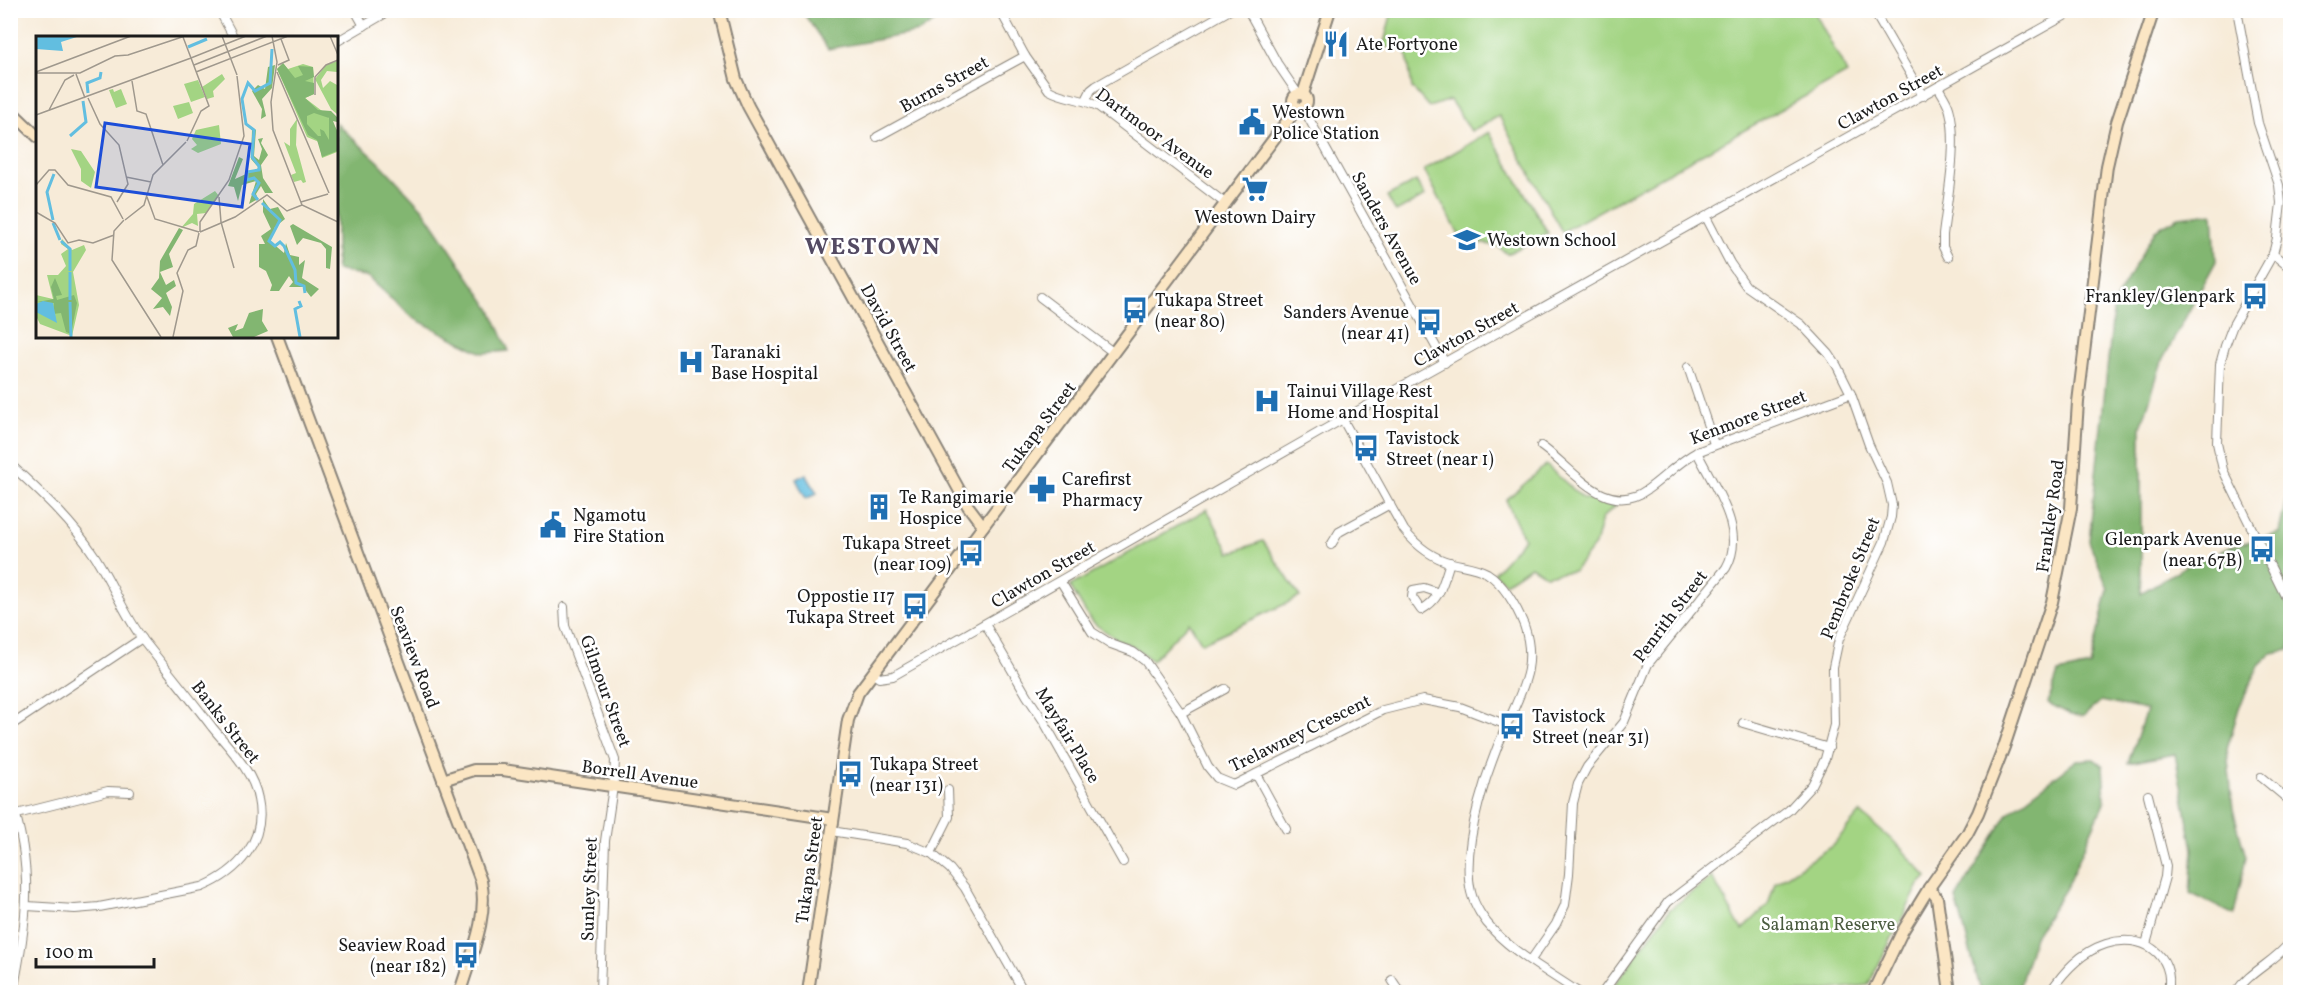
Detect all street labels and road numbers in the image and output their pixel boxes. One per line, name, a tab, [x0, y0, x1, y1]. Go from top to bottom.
street label: Burns Street	[896, 51, 994, 120]
street label: Clawton Street	[1834, 59, 1948, 138]
street label: Dartmoor Avenue	[1090, 83, 1219, 186]
street label: Sanders Avenue	[1344, 168, 1427, 290]
street label: David Street	[853, 280, 922, 377]
street label: Clawton Street	[1410, 296, 1524, 375]
street label: Tukapa Street	[998, 377, 1083, 479]
street label: Kenmore Street	[1687, 385, 1810, 452]
street label: Frankley Road	[2031, 458, 2072, 574]
street label: Pembroke Street	[1815, 514, 1887, 644]
street label: Clawton Street	[987, 535, 1101, 615]
street label: Penrith Street	[1628, 565, 1714, 668]
street label: Seaview Road	[383, 603, 445, 712]
street label: Gilmour Street	[573, 632, 637, 751]
street label: Banks Street	[184, 676, 265, 770]
street label: Mayfair Place	[1028, 683, 1105, 788]
street label: Trelawney Crescent	[1226, 689, 1376, 779]
street label: Borrell Avenue	[580, 755, 700, 796]
street label: Tukapa Street	[791, 815, 830, 926]
street label: Sunley Street	[576, 836, 605, 942]

